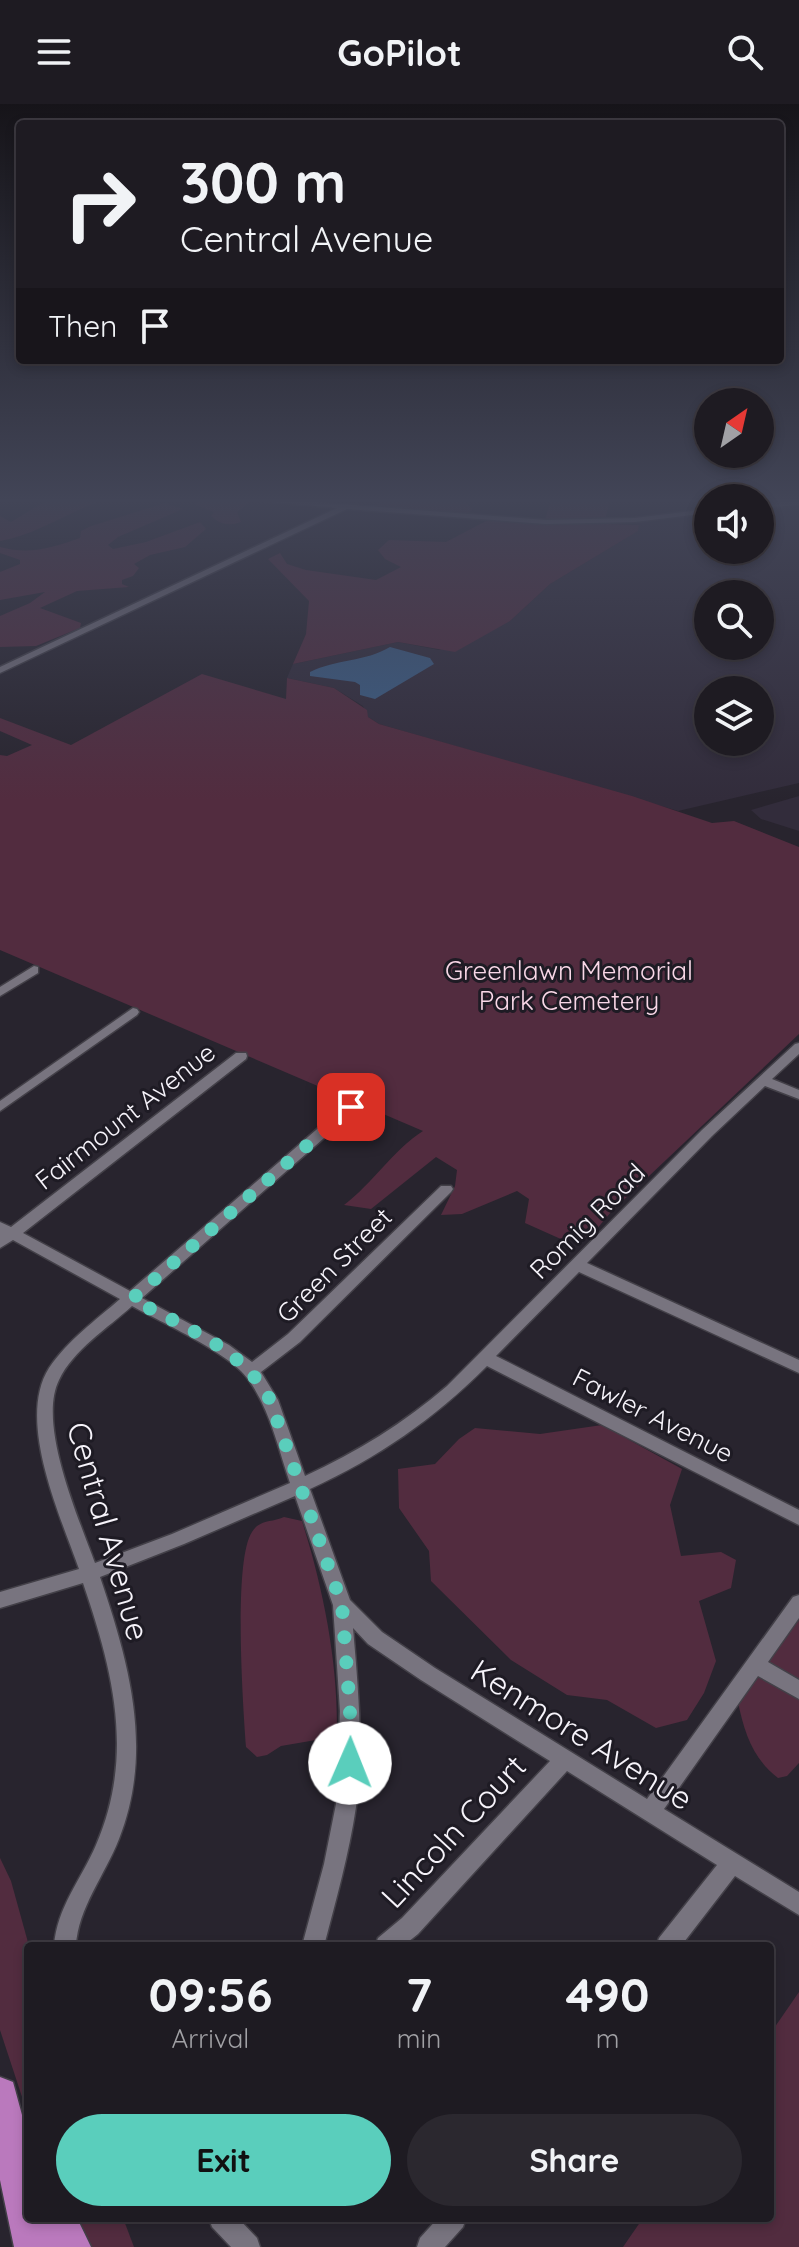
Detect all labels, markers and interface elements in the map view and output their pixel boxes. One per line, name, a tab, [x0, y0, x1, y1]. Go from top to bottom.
icon: menu	[32, 30, 76, 74]
text: GoPilot	[337, 30, 462, 75]
icon: search	[723, 30, 767, 74]
text: 300 m	[180, 147, 346, 217]
icon: right	[48, 152, 152, 256]
text: Central Avenue	[180, 216, 433, 261]
icon: arrive	[133, 304, 177, 348]
text: Then	[48, 307, 117, 345]
north arrow	[694, 388, 774, 468]
map controls	[694, 388, 774, 756]
button: sound	[694, 484, 774, 564]
button: search	[694, 580, 774, 660]
button: layers	[694, 676, 774, 756]
park label: Greenlawn Memorial Park Cemetery	[445, 954, 693, 1017]
street label: Fairmount Avenue	[28, 1035, 222, 1197]
pin	[317, 1073, 385, 1141]
icon: arrive	[329, 1085, 373, 1129]
street label: Romig Road	[522, 1156, 652, 1286]
street label: Green Street	[269, 1200, 399, 1330]
street label: Fawler Avenue	[567, 1360, 739, 1470]
street label: Central Avenue	[59, 1417, 159, 1645]
street label: Kenmore Avenue	[464, 1650, 700, 1818]
position arrow	[308, 1721, 392, 1805]
street label: Lincoln Court	[372, 1746, 534, 1916]
text: 09:56	[148, 1964, 272, 2024]
text: 7	[406, 1964, 432, 2024]
text: 490	[566, 1964, 650, 2024]
text: Arrival	[172, 2022, 249, 2055]
text: min	[397, 2022, 441, 2055]
text: m	[596, 2022, 619, 2055]
button: Exit	[56, 2114, 391, 2206]
button: Share	[407, 2114, 742, 2206]

